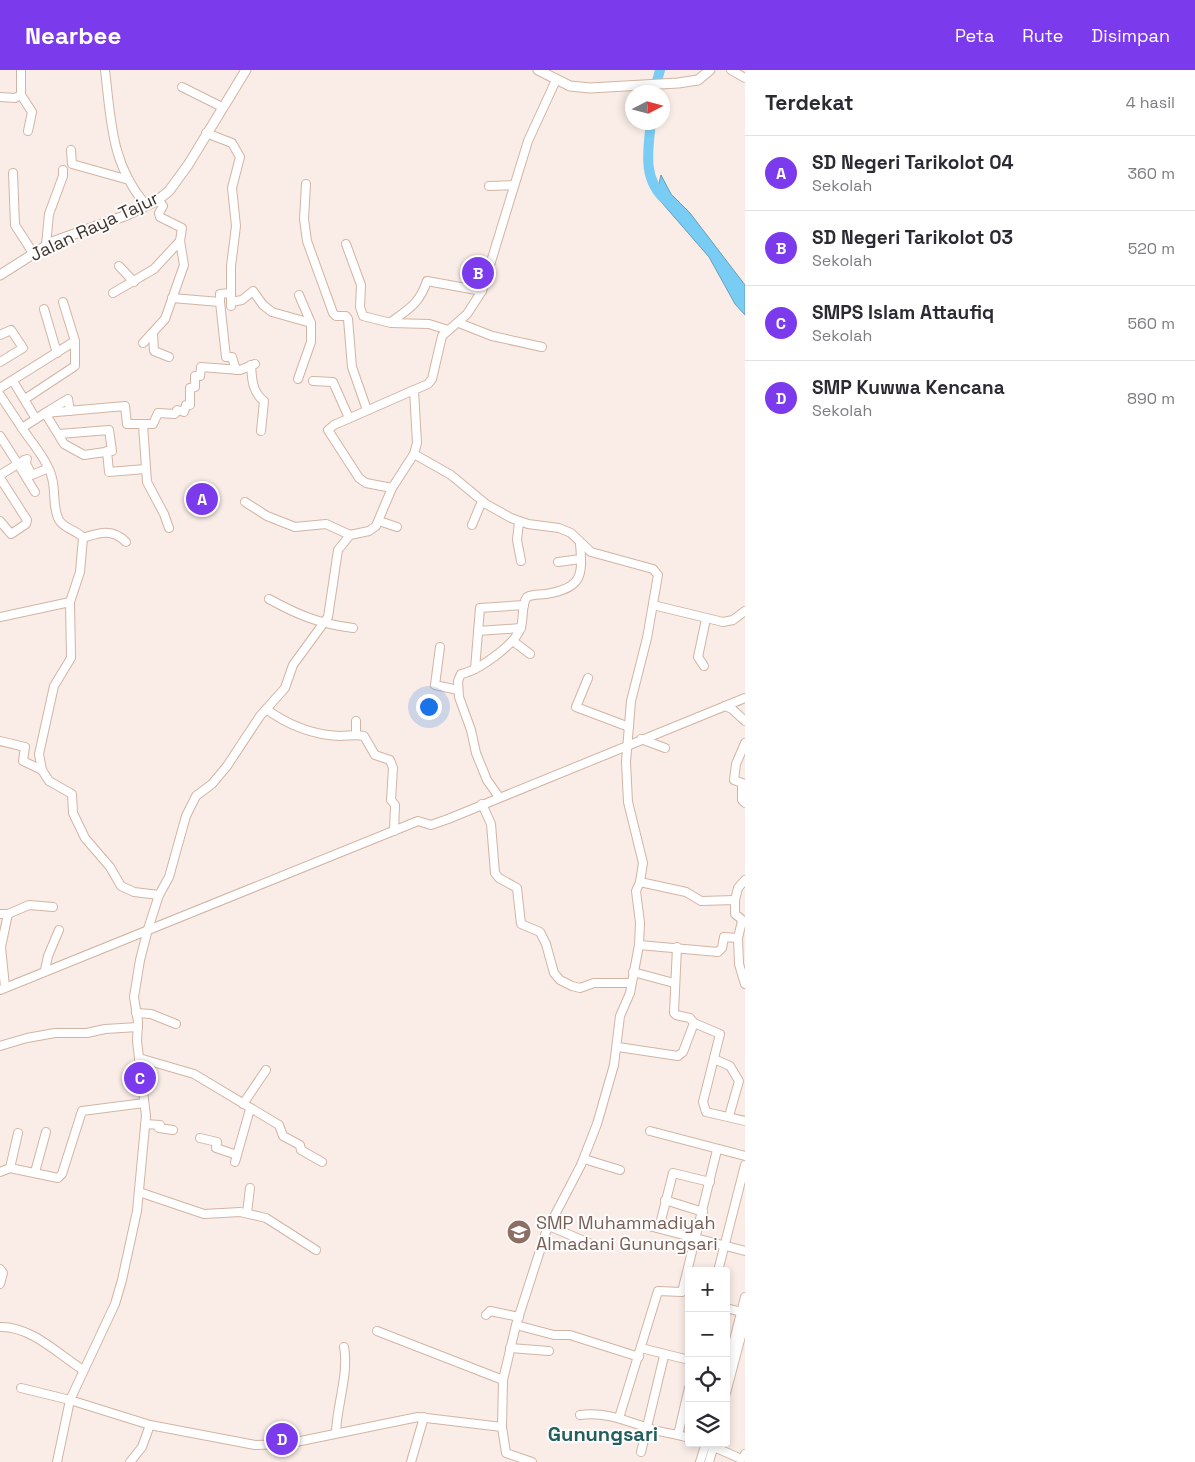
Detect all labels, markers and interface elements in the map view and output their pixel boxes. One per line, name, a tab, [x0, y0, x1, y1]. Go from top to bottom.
text: Nearbee	[25, 20, 121, 51]
text: Peta	[955, 24, 994, 47]
text: Rute	[1022, 24, 1063, 47]
text: Disimpan	[1091, 24, 1170, 47]
north arrow	[625, 85, 670, 130]
text: Terdekat	[765, 89, 854, 116]
text: 4 hasil	[1126, 92, 1175, 113]
text: SD Negeri Tarikolot 04	[812, 150, 1014, 175]
text: A	[776, 163, 786, 184]
text: 360 m	[1127, 163, 1175, 184]
text: Sekolah	[812, 175, 872, 196]
street label: Jalan Raya Tajur	[26, 186, 162, 266]
text: SD Negeri Tarikolot 03	[812, 225, 1013, 250]
text: B	[776, 238, 786, 259]
text: 520 m	[1128, 238, 1175, 259]
text: Sekolah	[812, 250, 872, 271]
pin: B	[462, 254, 494, 292]
text: SMPS Islam Attaufiq	[812, 300, 994, 325]
text: C	[776, 313, 786, 334]
text: 560 m	[1127, 313, 1175, 334]
text: Sekolah	[812, 325, 872, 346]
text: SMP Kuwwa Kencana	[812, 375, 1005, 400]
text: D	[776, 388, 786, 409]
text: 890 m	[1127, 388, 1175, 409]
text: Sekolah	[812, 400, 872, 421]
pin: A	[186, 480, 218, 518]
your location	[416, 694, 442, 720]
pin: C	[124, 1059, 156, 1097]
place label: SMP Muhammadiyah Almadani Gunungsari	[536, 1211, 718, 1255]
school or university icon: SMP Muhammadiyah Almadani Gunungsari	[506, 1219, 532, 1245]
map controls	[685, 1267, 730, 1447]
button: +	[685, 1267, 730, 1312]
button: −	[685, 1312, 730, 1357]
button: locate	[685, 1357, 730, 1402]
button: layers	[685, 1402, 730, 1447]
pin: D	[266, 1420, 298, 1458]
district label: Gunungsari	[548, 1421, 658, 1447]

